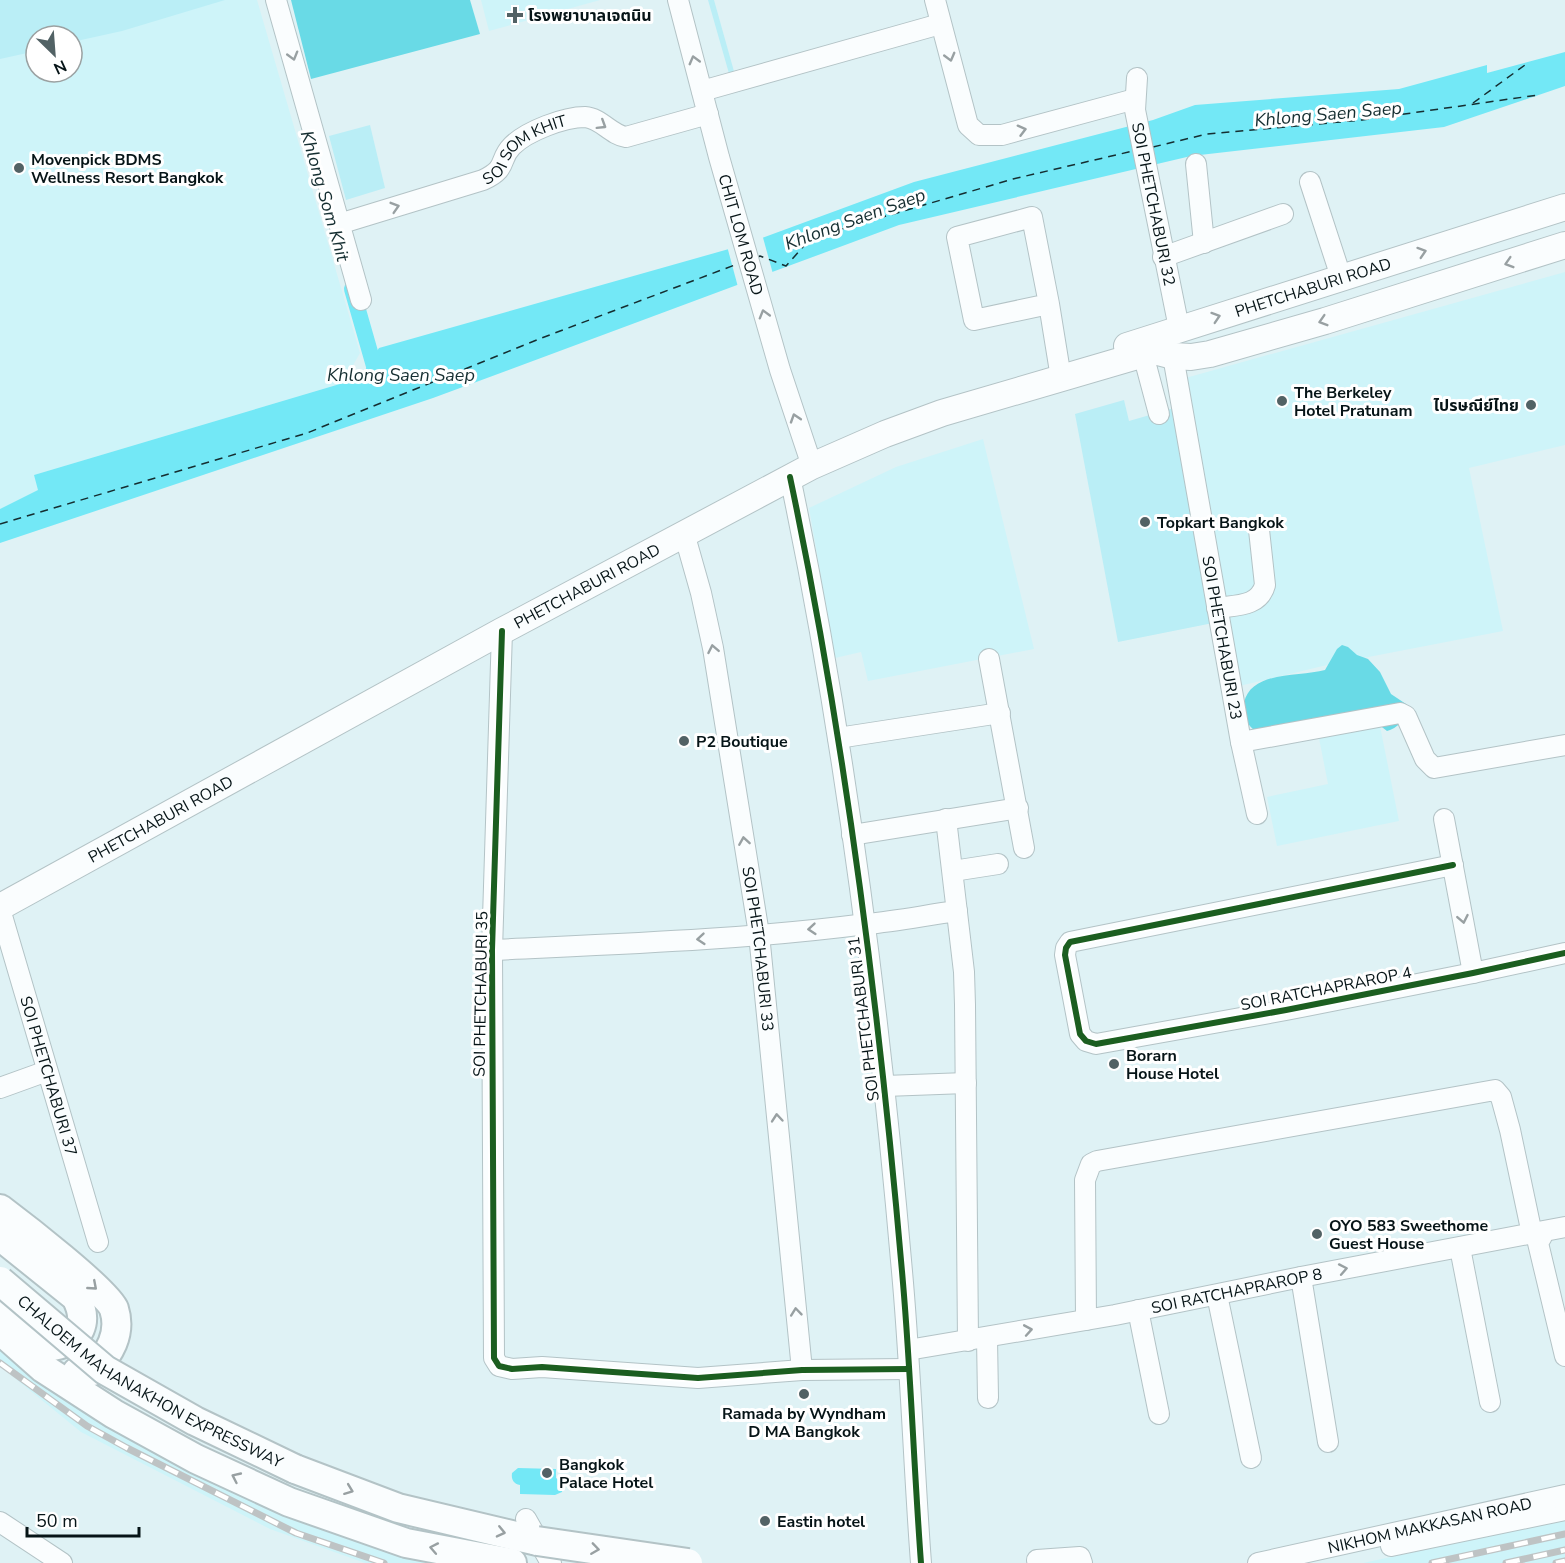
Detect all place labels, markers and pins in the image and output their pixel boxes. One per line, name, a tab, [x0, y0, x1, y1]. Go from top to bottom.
place label: โรงพยาบาลเจตนิน	[528, 5, 652, 27]
marker: โรงพยาบาลเจตนิน	[506, 6, 524, 24]
place label: Movenpick BDMS Wellness Resort Bangkok	[31, 149, 224, 189]
marker: Movenpick BDMS Wellness Resort Bangkok	[12, 161, 26, 175]
place label: The Berkeley Hotel Pratunam	[1294, 382, 1412, 422]
marker: The Berkeley Hotel Pratunam	[1275, 394, 1289, 408]
place label: ไปรษณีย์ไทย	[1434, 395, 1519, 417]
marker: ไปรษณีย์ไทย	[1524, 398, 1538, 412]
place label: Topkart Bangkok	[1157, 512, 1284, 534]
marker: Topkart Bangkok	[1138, 515, 1152, 529]
place label: P2 Boutique	[696, 731, 788, 753]
marker: P2 Boutique	[677, 734, 691, 748]
place label: Borarn House Hotel	[1126, 1045, 1219, 1085]
marker: Borarn House Hotel	[1107, 1057, 1121, 1071]
place label: OYO 583 Sweethome Guest House	[1329, 1215, 1489, 1255]
marker: OYO 583 Sweethome Guest House	[1310, 1227, 1324, 1241]
marker: Ramada by Wyndham D MA Bangkok	[797, 1387, 811, 1401]
place label: Ramada by Wyndham D MA Bangkok	[722, 1403, 886, 1443]
place label: Bangkok Palace Hotel	[559, 1454, 653, 1494]
marker: Bangkok Palace Hotel	[540, 1466, 554, 1480]
place label: Eastin hotel	[777, 1511, 865, 1533]
marker: Eastin hotel	[758, 1514, 772, 1528]

